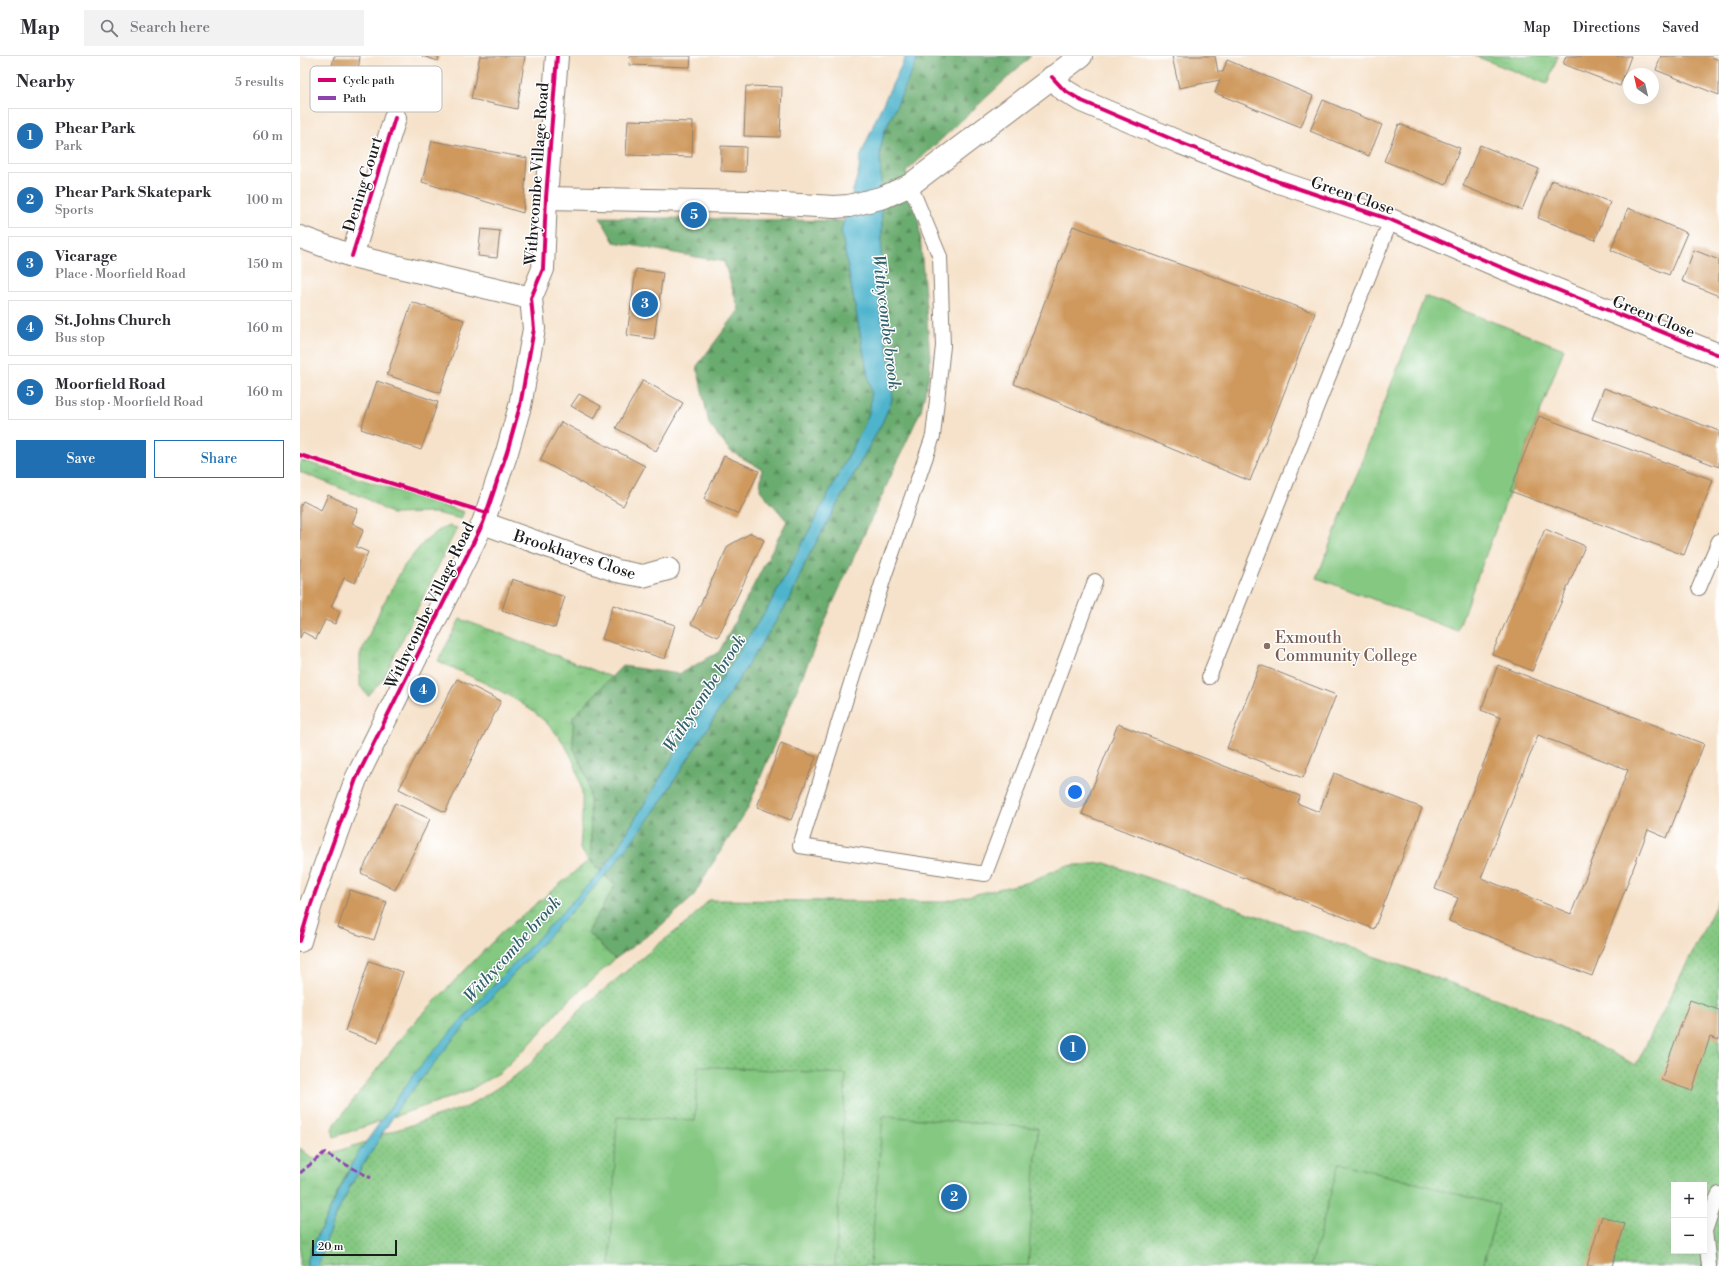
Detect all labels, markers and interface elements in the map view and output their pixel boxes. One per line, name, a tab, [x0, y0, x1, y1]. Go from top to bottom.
search box	[84, 10, 364, 46]
text: Map	[20, 16, 60, 40]
icon: search	[98, 17, 120, 39]
text: Search here	[130, 18, 210, 37]
text: Map	[1523, 19, 1551, 37]
text: Directions	[1573, 19, 1640, 37]
text: Saved	[1662, 19, 1699, 37]
legend	[310, 66, 442, 112]
north arrow	[1623, 68, 1659, 104]
text: Nearby	[16, 71, 75, 93]
text: 5 results	[235, 74, 284, 90]
text: Cycle path	[343, 74, 395, 88]
street label: Withycombe Village Road	[521, 82, 553, 267]
text: Path	[343, 92, 367, 106]
text: Phear Park	[55, 119, 135, 138]
text: 1	[27, 128, 33, 144]
text: 60 m	[252, 128, 283, 144]
street label: Dening Court	[339, 134, 387, 234]
text: Park	[55, 138, 82, 154]
street label: Green Close	[1308, 172, 1397, 220]
text: Phear Park Skatepark	[55, 183, 212, 202]
text: 2	[26, 192, 34, 208]
text: 100 m	[247, 192, 283, 208]
pin: 5	[681, 200, 707, 230]
text: Sports	[55, 202, 94, 218]
text: Vicarage	[55, 247, 117, 266]
water label: Withycombe brook	[867, 253, 905, 391]
text: 3	[26, 256, 34, 272]
text: 150 m	[248, 256, 283, 272]
text: Place · Moorfield Road	[55, 266, 186, 282]
pin: 3	[632, 289, 658, 319]
street label: Green Close	[1609, 291, 1698, 343]
text: St. Johns Church	[55, 311, 171, 330]
text: 4	[26, 320, 34, 336]
text: 160 m	[247, 320, 283, 336]
text: Bus stop	[55, 330, 105, 346]
text: Moorfield Road	[55, 375, 166, 394]
text: 5	[26, 384, 34, 400]
text: 160 m	[247, 384, 283, 400]
text: Bus stop · Moorfield Road	[55, 394, 203, 410]
button: Save	[16, 440, 146, 478]
button: Share	[154, 440, 284, 478]
street label: Withycombe Village Road	[380, 519, 479, 693]
street label: Brookhayes Close	[510, 525, 638, 584]
place label: Exmouth Community College	[1275, 628, 1417, 666]
water label: Withycombe brook	[659, 630, 751, 757]
marker: Exmouth Community College	[1262, 641, 1272, 651]
pin: 4	[410, 675, 436, 705]
your location	[1065, 782, 1085, 802]
water label: Withycombe brook	[459, 892, 566, 1008]
pin: 1	[1060, 1033, 1086, 1063]
pin: 2	[941, 1182, 967, 1212]
map controls	[1671, 1182, 1707, 1254]
button: +	[1671, 1182, 1707, 1218]
button: −	[1671, 1218, 1707, 1254]
scale bar	[312, 1238, 397, 1257]
text: 20 m	[318, 1240, 343, 1254]

